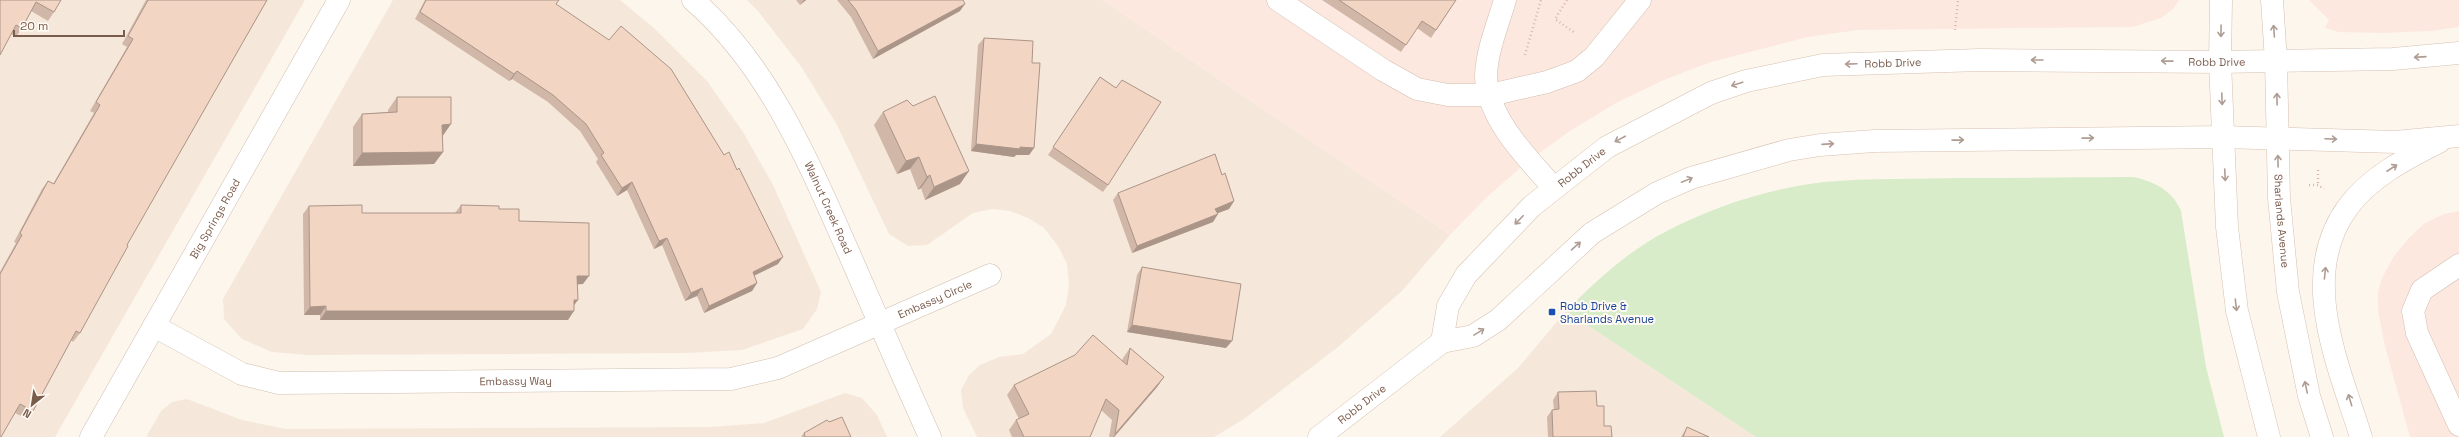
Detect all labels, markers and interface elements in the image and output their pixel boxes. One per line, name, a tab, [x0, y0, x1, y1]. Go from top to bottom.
scale bar	[14, 12, 124, 38]
text: 20 m	[20, 18, 48, 34]
one-way arrow	[2217, 24, 2225, 37]
one-way arrow	[2271, 25, 2278, 38]
one-way arrow	[2414, 53, 2427, 60]
street label: Robb Drive	[1864, 55, 1922, 71]
street label: Robb Drive	[2188, 55, 2246, 69]
one-way arrow	[2031, 56, 2044, 64]
one-way arrow	[2161, 57, 2174, 65]
one-way arrow	[1845, 60, 1858, 68]
one-way arrow	[1731, 81, 1744, 88]
one-way arrow	[2218, 92, 2225, 105]
one-way arrow	[2273, 93, 2281, 106]
one-way arrow	[2081, 134, 2094, 142]
one-way arrow	[1614, 136, 1626, 144]
one-way arrow	[1951, 136, 1964, 144]
one-way arrow	[2324, 136, 2337, 143]
one-way arrow	[1821, 141, 1834, 148]
street label: Robb Drive	[1555, 144, 1608, 190]
one-way arrow	[2274, 155, 2282, 168]
street label: Walnut Creek Road	[801, 159, 855, 256]
one-way arrow	[2386, 164, 2397, 172]
one-way arrow	[2221, 168, 2229, 181]
street label: Sharlands Avenue	[2271, 174, 2293, 268]
street label: Big Springs Road	[187, 176, 243, 261]
one-way arrow	[1681, 176, 1693, 183]
one-way arrow	[1514, 215, 1524, 225]
one-way arrow	[1571, 242, 1582, 251]
one-way arrow	[2321, 267, 2329, 280]
street label: Embassy Circle	[896, 277, 974, 322]
one-way arrow	[2233, 298, 2240, 311]
place label: Robb Drive & Sharlands Avenue	[1560, 299, 1654, 326]
marker: Robb Drive & Sharlands Avenue	[1547, 307, 1557, 317]
one-way arrow	[1473, 328, 1484, 336]
street label: Embassy Way	[479, 374, 552, 388]
one-way arrow	[2302, 380, 2310, 393]
street label: Robb Drive	[1335, 381, 1389, 427]
north arrow	[12, 385, 52, 425]
one-way arrow	[2346, 393, 2353, 406]
text: N	[20, 406, 34, 422]

